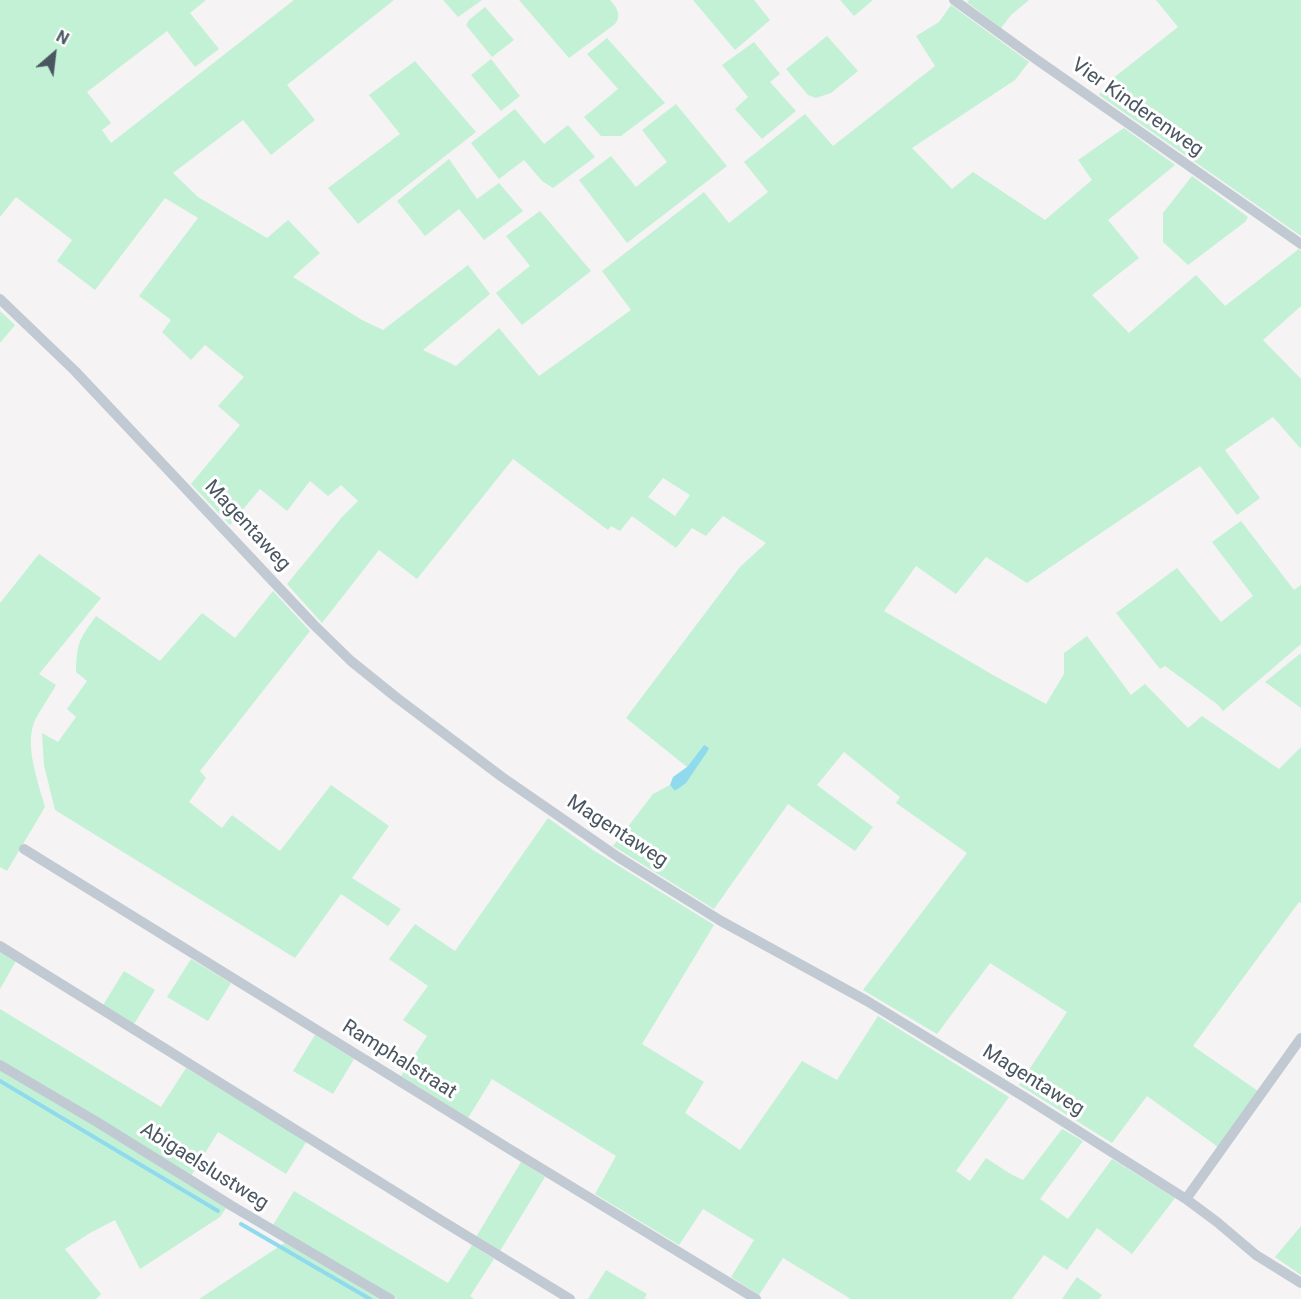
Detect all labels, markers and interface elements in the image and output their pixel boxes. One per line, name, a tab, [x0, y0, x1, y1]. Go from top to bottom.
north arrow	[24, 24, 84, 84]
text: N	[53, 27, 72, 49]
street label: Vier Kinderenweg	[1066, 54, 1208, 162]
street label: Magentaweg	[199, 476, 295, 576]
street label: Magentaweg	[562, 790, 672, 874]
street label: Ramphalstraat	[337, 1015, 461, 1105]
street label: Magentaweg	[978, 1040, 1088, 1122]
street label: Abigaelslustweg	[135, 1118, 273, 1216]

